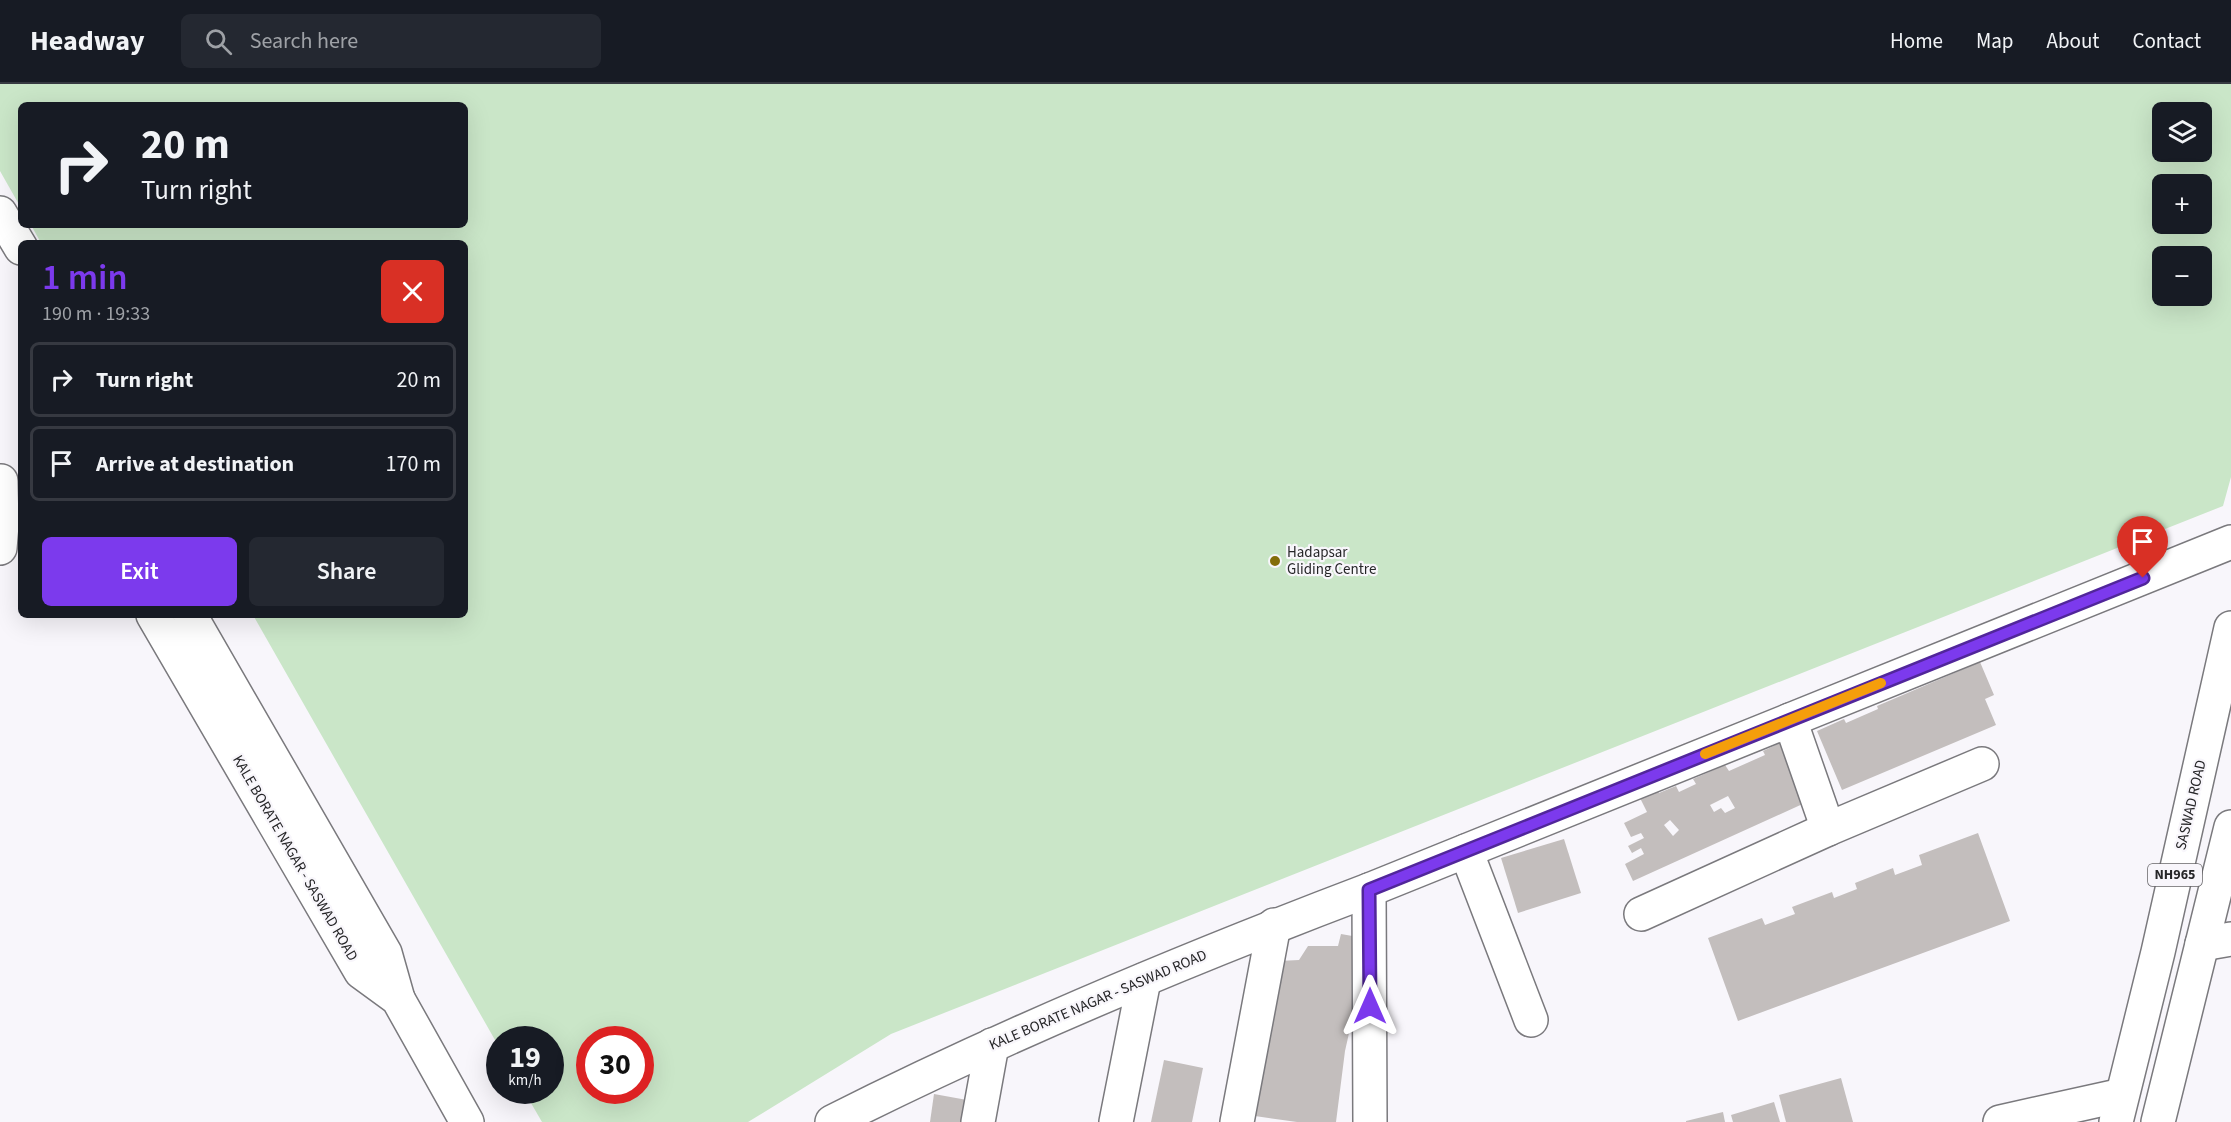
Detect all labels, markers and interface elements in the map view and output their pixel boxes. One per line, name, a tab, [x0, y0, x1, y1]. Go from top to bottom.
search box	[181, 14, 601, 68]
text: Headway	[30, 21, 145, 61]
icon: search	[202, 25, 235, 58]
text: Search here	[250, 25, 358, 57]
text: Home	[1890, 26, 1943, 56]
text: Map	[1976, 26, 2014, 56]
text: About	[2047, 26, 2099, 56]
text: Contact	[2132, 26, 2201, 56]
map controls	[2152, 102, 2212, 306]
button: layers	[2152, 102, 2212, 162]
text: 20 m	[141, 115, 230, 175]
icon: right	[42, 126, 120, 204]
text: Turn right	[141, 171, 252, 210]
button: +	[2152, 174, 2212, 234]
button: −	[2152, 246, 2212, 306]
text: 1 min	[42, 252, 128, 303]
button: close	[381, 260, 444, 323]
text: 190 m · 19:33	[42, 300, 150, 328]
icon: right	[45, 363, 78, 396]
text: Turn right	[96, 364, 193, 396]
text: 20 m	[396, 364, 441, 396]
icon: arrive	[45, 447, 78, 480]
text: Arrive at destination	[96, 448, 294, 480]
text: 170 m	[386, 448, 441, 480]
pin	[2117, 516, 2168, 578]
icon: arrive	[2126, 525, 2159, 558]
button: Exit	[42, 537, 237, 606]
button: Share	[249, 537, 444, 606]
place label: Hadapsar Gliding Centre	[1287, 542, 1376, 580]
marker: Hadapsar Gliding Centre	[1268, 554, 1282, 568]
street label: KALE BORATE NAGAR - SASWAD ROAD	[227, 751, 363, 965]
street label: SASWAD ROAD	[2170, 758, 2212, 852]
road number: NH965	[2148, 864, 2202, 886]
street label: KALE BORATE NAGAR - SASWAD ROAD	[986, 944, 1210, 1056]
position arrow	[1338, 974, 1402, 1038]
speed limit sign: 30	[576, 1026, 654, 1104]
text: 19	[509, 1036, 541, 1079]
text: km/h	[508, 1070, 542, 1091]

